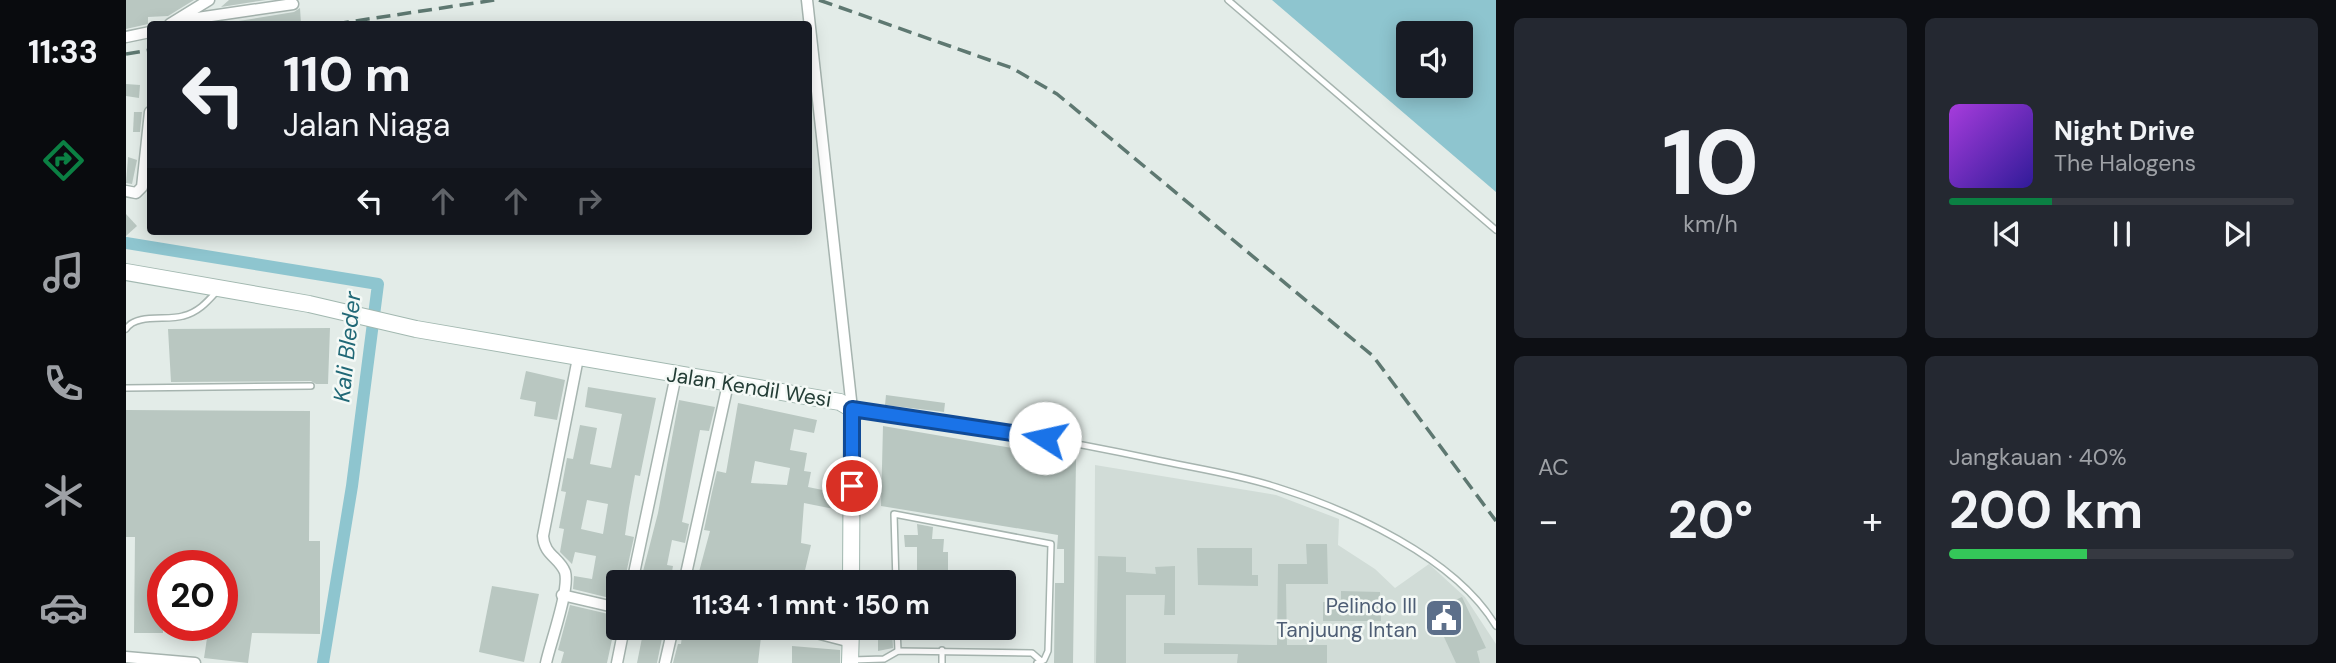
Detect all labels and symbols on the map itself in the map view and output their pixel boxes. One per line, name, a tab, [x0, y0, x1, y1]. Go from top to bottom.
water label: Kali Bleder	[326, 289, 368, 404]
street label: Jalan Kendil Wesi	[665, 360, 833, 414]
position arrow	[1008, 401, 1082, 475]
pin	[822, 456, 882, 516]
speed limit sign: 20	[147, 550, 238, 641]
place label: Pelindo III Tanjuung Intan	[1276, 592, 1417, 644]
public building icon: Pelindo III Tanjuung Intan	[1423, 597, 1465, 639]

